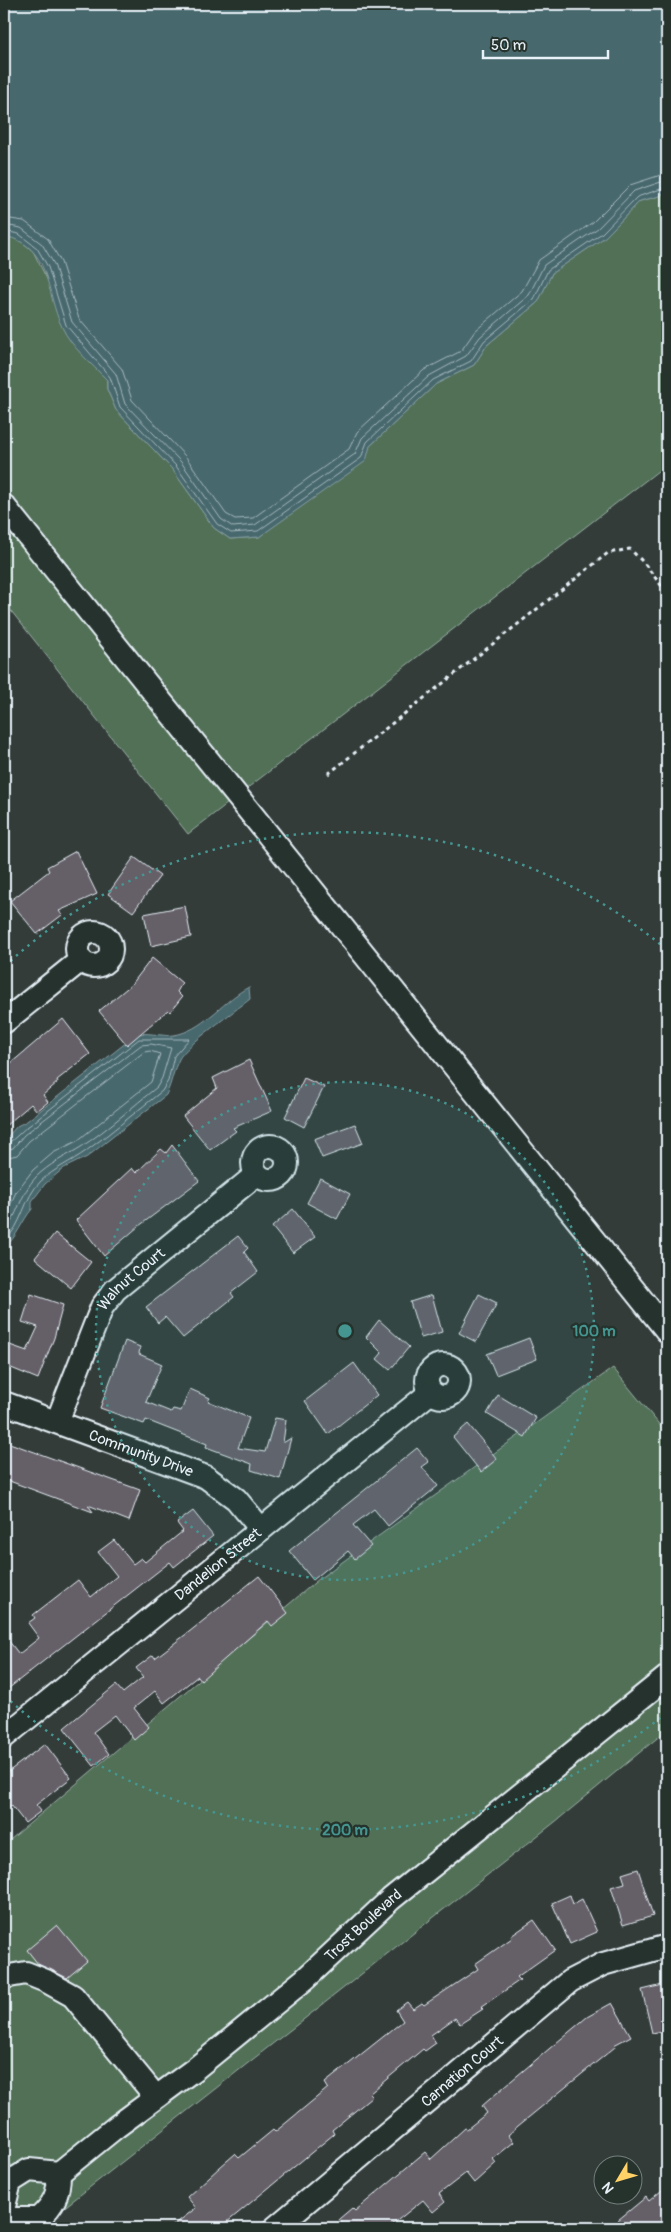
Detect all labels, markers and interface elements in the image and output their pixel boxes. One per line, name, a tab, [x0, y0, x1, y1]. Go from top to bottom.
scale bar	[483, 28, 608, 60]
text: 50 m	[491, 36, 526, 55]
street label: Walnut Court	[94, 1243, 170, 1315]
centre of rings	[336, 1322, 354, 1340]
text: 100 m	[573, 1322, 615, 1341]
street label: Community Drive	[86, 1426, 196, 1482]
street label: Dandelion Street	[171, 1523, 266, 1605]
text: 200 m	[322, 1821, 368, 1840]
street label: Trost Boulevard	[321, 1885, 406, 1966]
street label: Carnation Court	[417, 2031, 508, 2112]
north arrow	[594, 2154, 644, 2204]
text: N	[599, 2179, 618, 2197]

